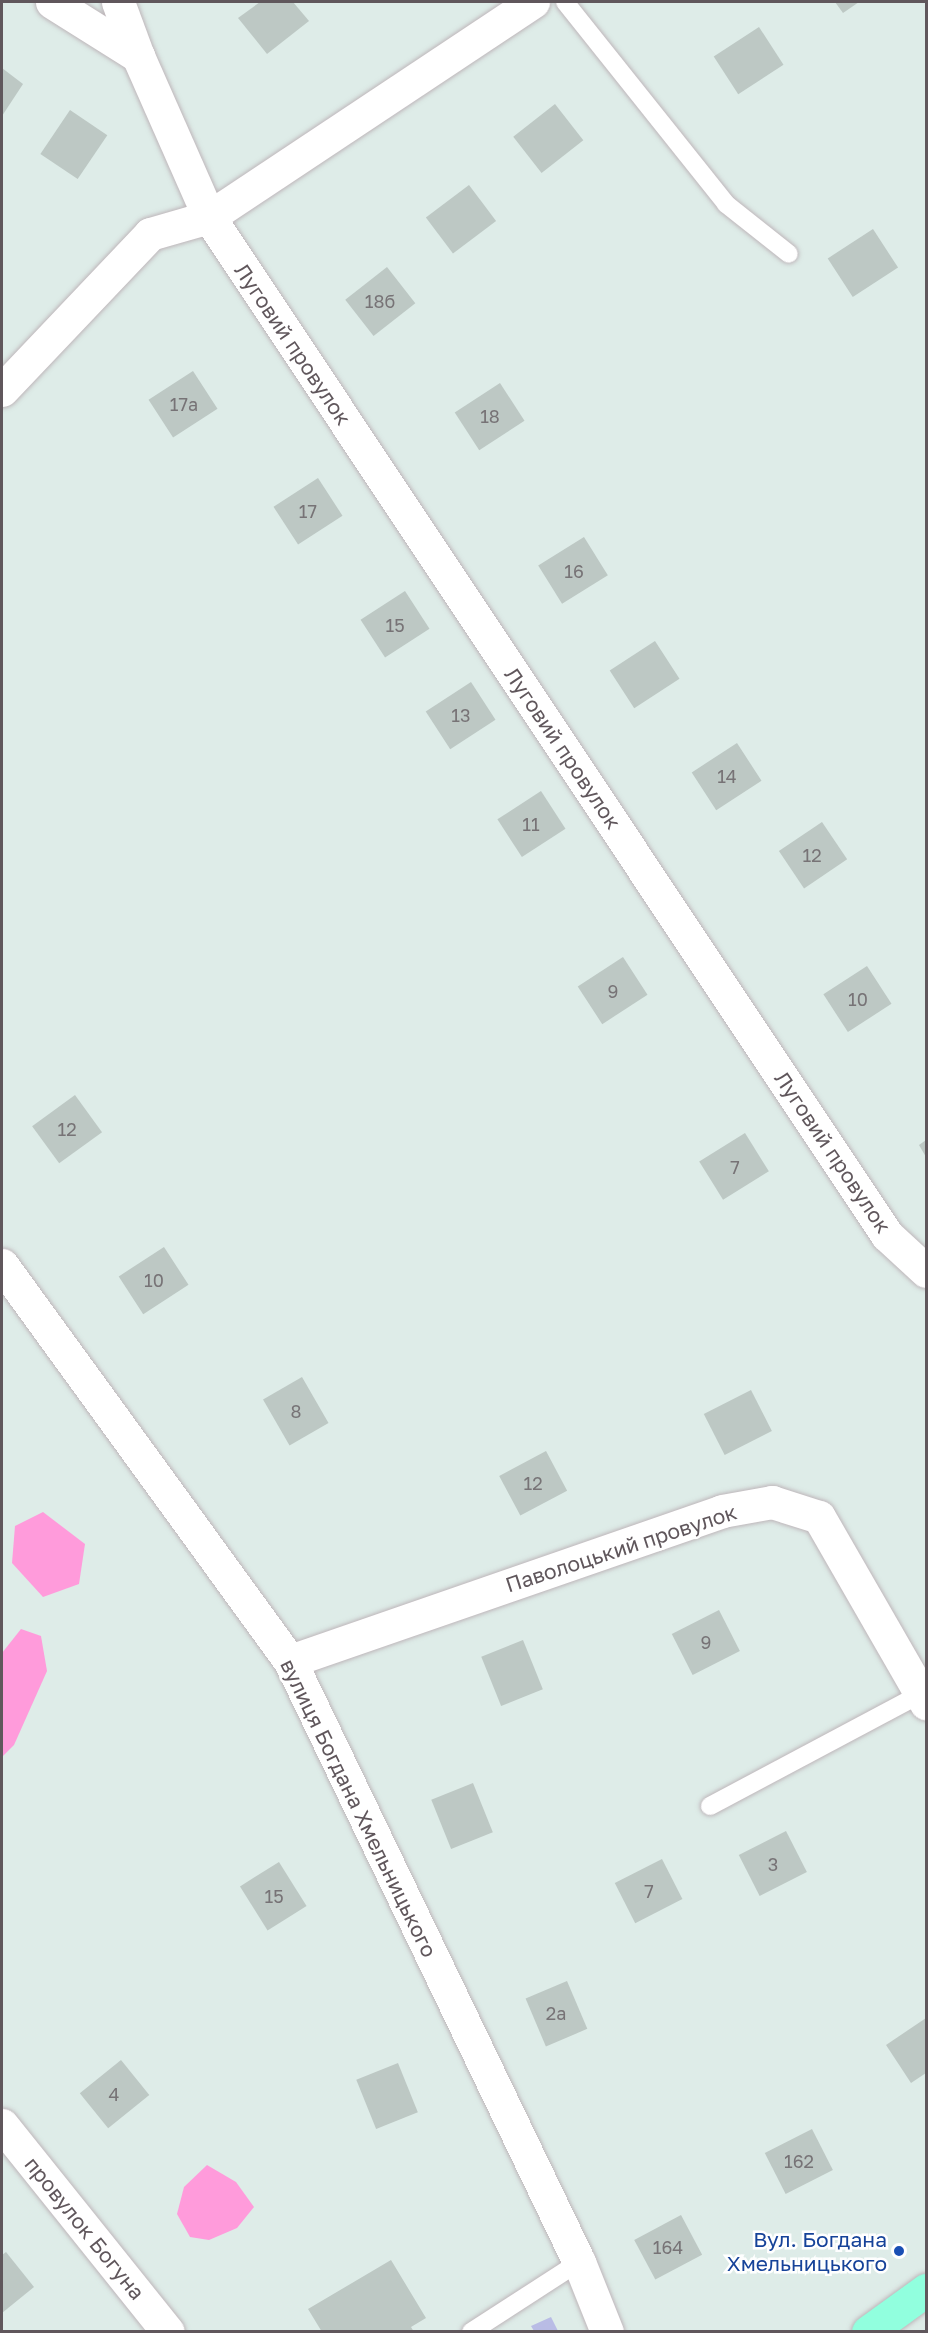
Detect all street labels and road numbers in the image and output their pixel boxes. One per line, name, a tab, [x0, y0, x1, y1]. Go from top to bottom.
street label: Луговий провулок	[230, 258, 356, 430]
street label: Луговий провулок	[500, 662, 626, 834]
street label: Луговий провулок	[770, 1066, 896, 1238]
street label: Паволоцький провулок	[502, 1499, 740, 1597]
street label: вулиця Богдана Хмельницького	[276, 1655, 442, 1961]
street label: провулок Богуна	[20, 2152, 150, 2304]

